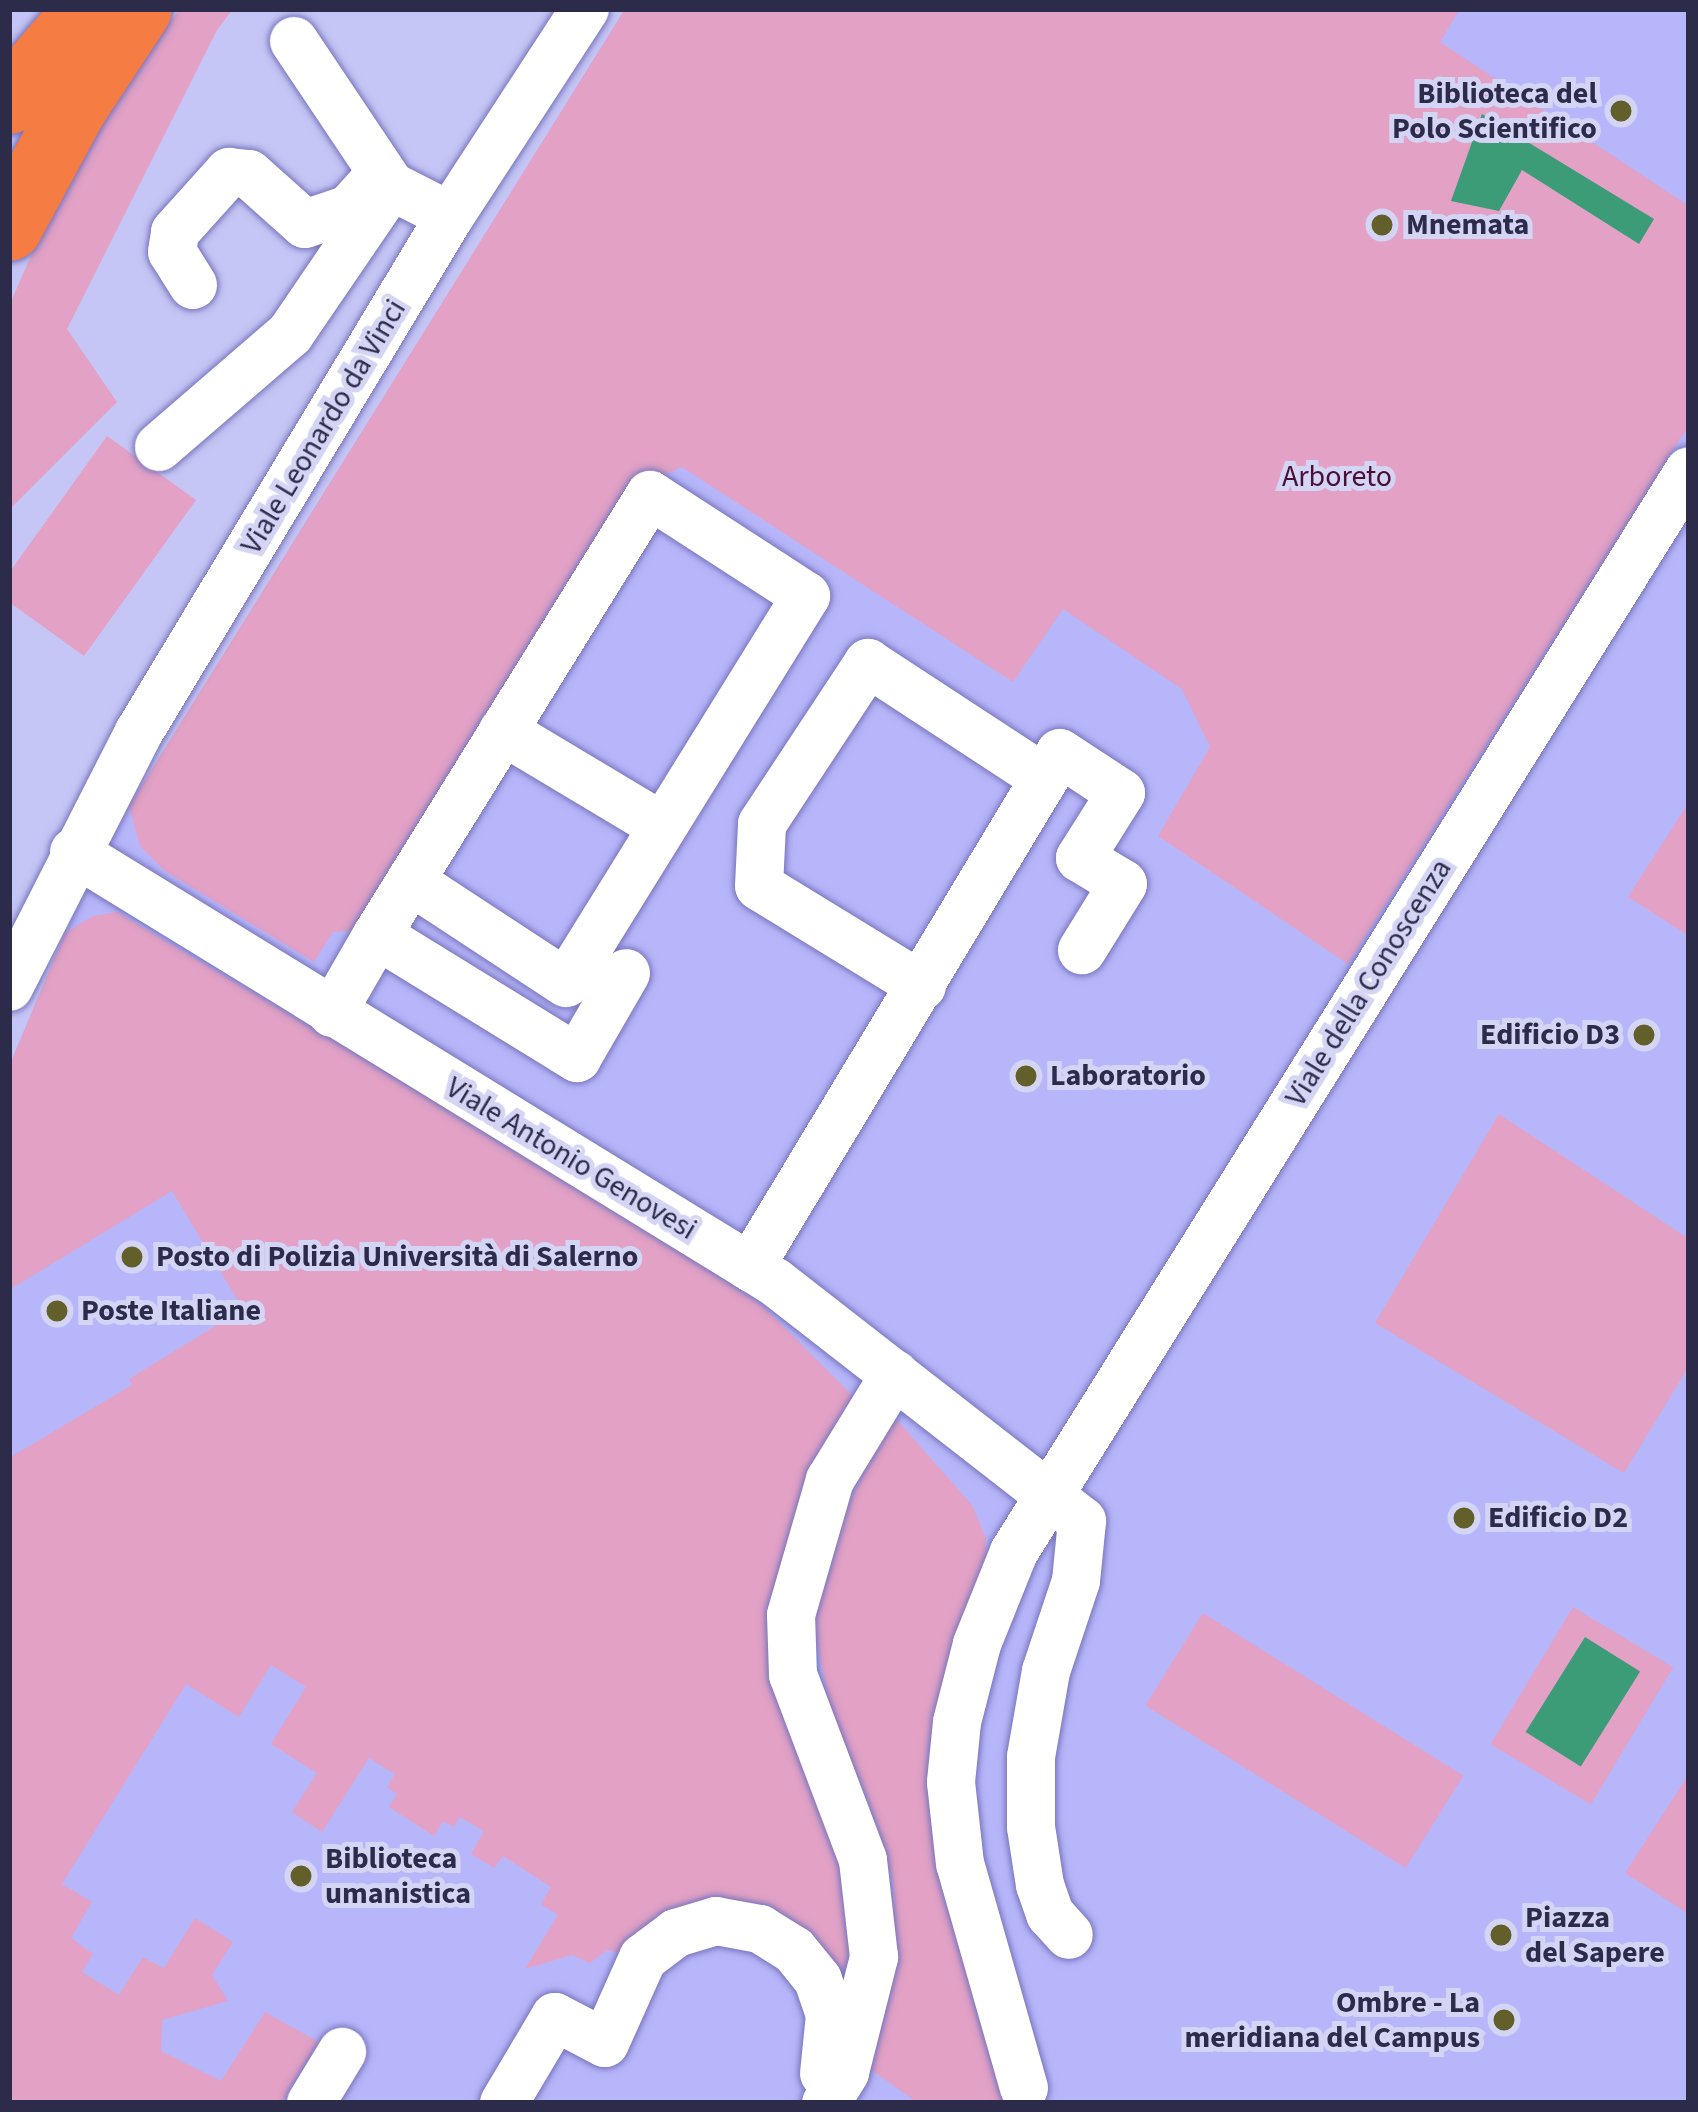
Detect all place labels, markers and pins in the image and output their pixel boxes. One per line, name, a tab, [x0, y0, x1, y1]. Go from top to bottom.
place label: Biblioteca del Polo Scientifico	[1392, 76, 1597, 146]
marker: Biblioteca del Polo Scientifico	[1608, 98, 1634, 124]
place label: Mnemata	[1406, 207, 1529, 243]
marker: Mnemata	[1369, 212, 1395, 238]
place label: Edificio D3	[1480, 1017, 1620, 1053]
marker: Edificio D3	[1631, 1022, 1657, 1048]
place label: Laboratorio	[1050, 1058, 1206, 1094]
marker: Laboratorio	[1013, 1063, 1039, 1089]
place label: Posto di Polizia Università di Salerno	[156, 1239, 638, 1275]
marker: Posto di Polizia Università di Salerno	[119, 1244, 145, 1270]
place label: Poste Italiane	[81, 1293, 261, 1329]
marker: Poste Italiane	[44, 1298, 70, 1324]
place label: Edificio D2	[1488, 1500, 1628, 1536]
marker: Edificio D2	[1451, 1505, 1477, 1531]
place label: Biblioteca umanistica	[325, 1841, 471, 1912]
marker: Biblioteca umanistica	[288, 1863, 314, 1889]
place label: Piazza del Sapere	[1525, 1900, 1665, 1970]
marker: Piazza del Sapere	[1488, 1922, 1514, 1948]
place label: Ombre - La meridiana del Campus	[1184, 1985, 1480, 2056]
marker: Ombre - La meridiana del Campus	[1491, 2007, 1517, 2033]

